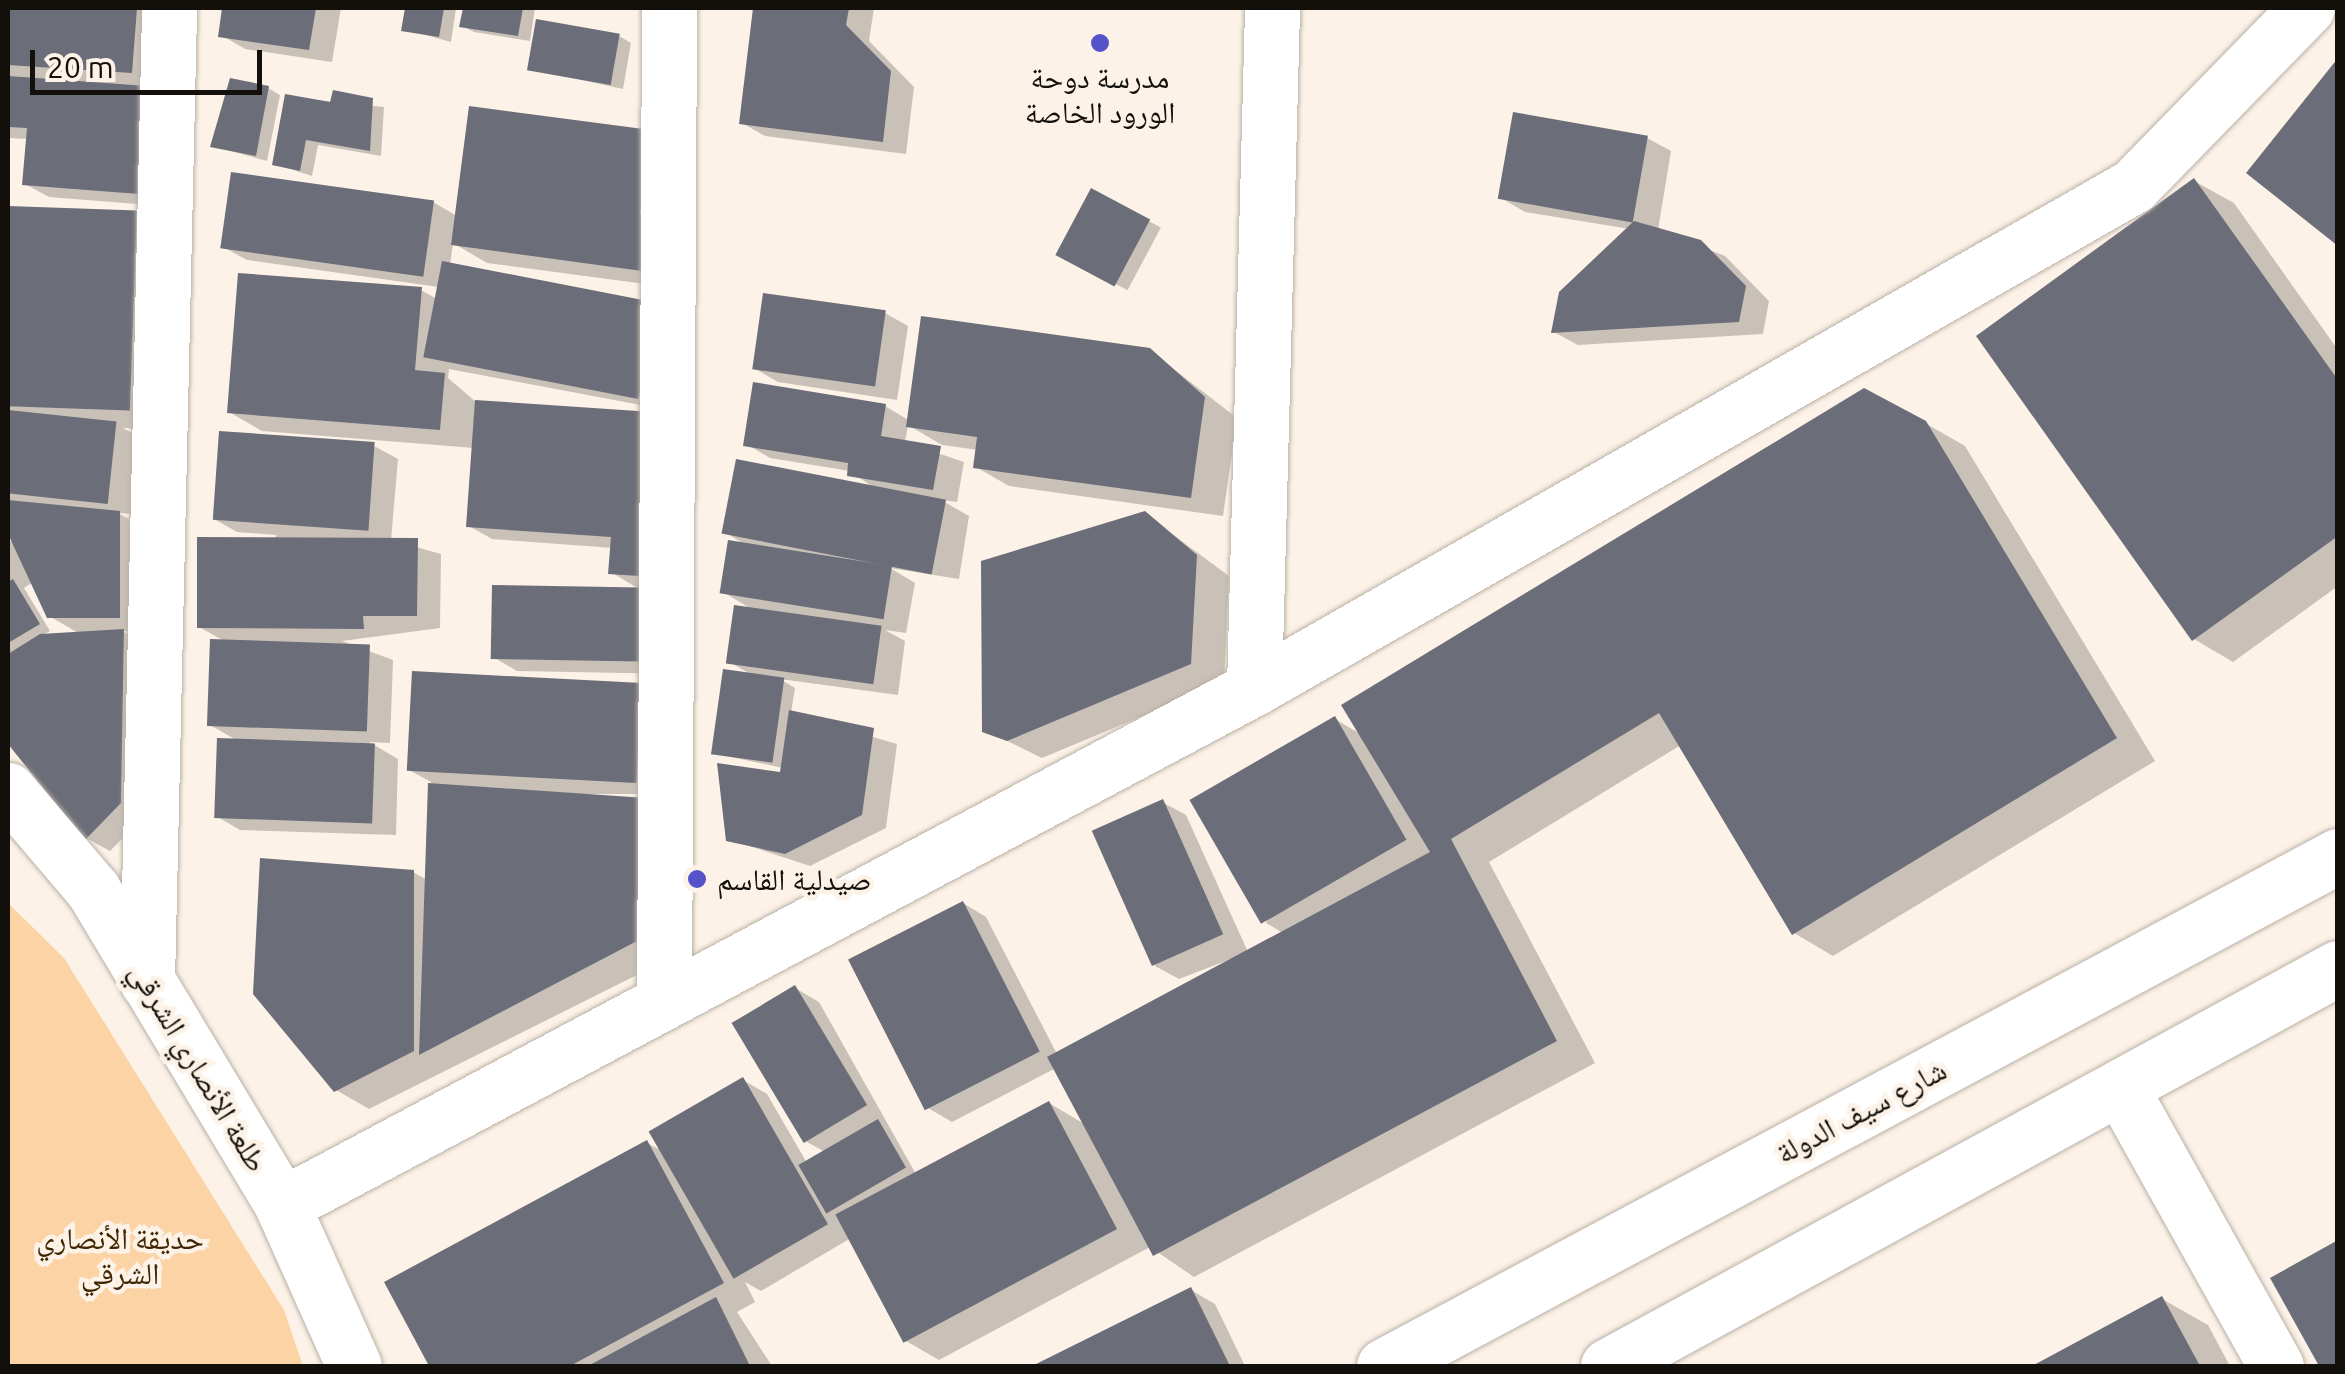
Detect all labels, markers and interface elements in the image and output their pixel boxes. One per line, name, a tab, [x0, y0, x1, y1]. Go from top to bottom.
scale bar	[35, 30, 268, 92]
marker: مدرسة دوحة الورود الخاصة	[1089, 32, 1111, 54]
text: 20 m	[47, 50, 114, 84]
place label: مدرسة دوحة الورود الخاصة	[1025, 59, 1175, 130]
place label: صيدلية القاسم	[717, 861, 871, 897]
marker: صيدلية القاسم	[686, 868, 708, 890]
street label: طلعة الأنصاري الشرقي	[122, 956, 276, 1178]
street label: شارع سيف الدولة	[1770, 1051, 1952, 1171]
park label: حديقة الأنصاري الشرقي	[36, 1220, 204, 1290]

